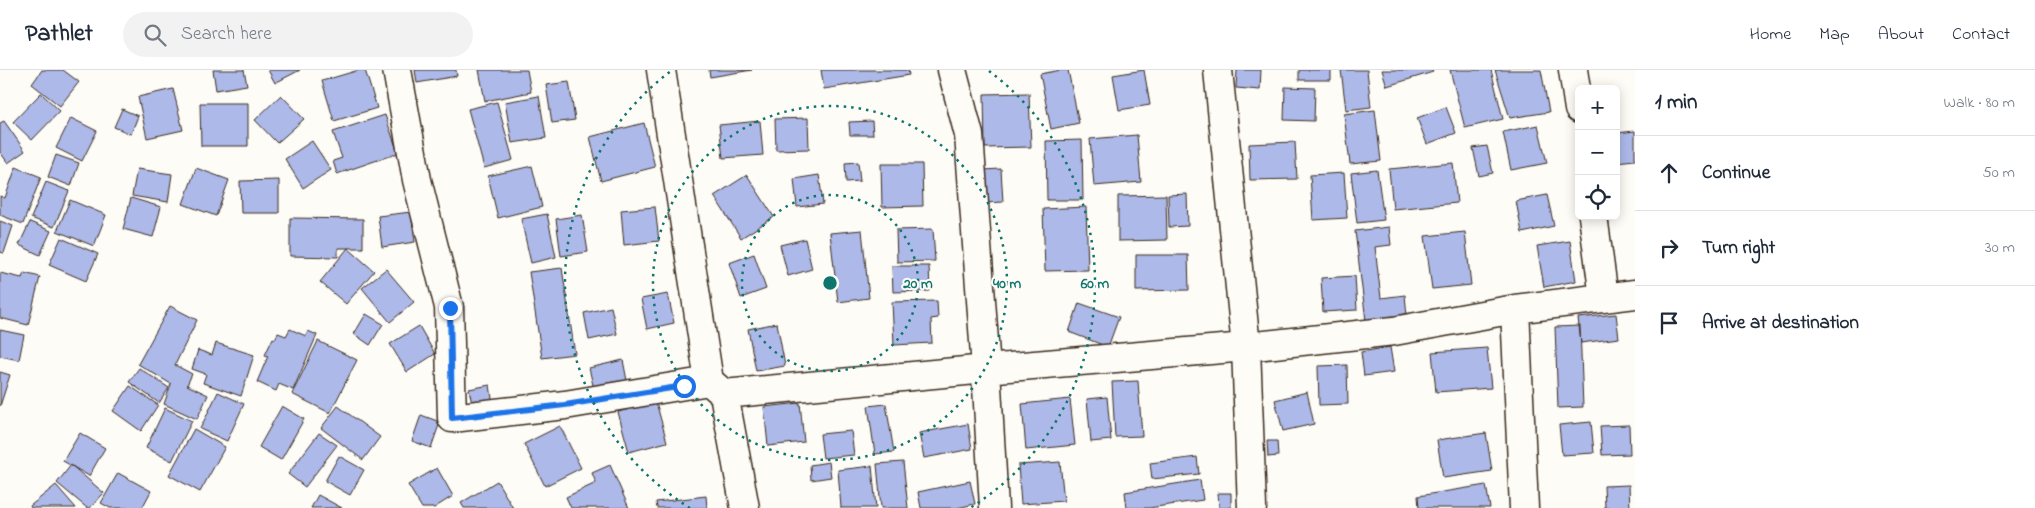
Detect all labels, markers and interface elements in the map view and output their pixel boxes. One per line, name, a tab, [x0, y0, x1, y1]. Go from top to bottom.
search box	[123, 12, 473, 57]
text: Pathlet	[25, 17, 93, 52]
icon: search	[141, 21, 169, 49]
text: Search here	[181, 21, 272, 48]
text: Home	[1750, 22, 1791, 48]
text: Map	[1819, 22, 1850, 48]
text: About	[1878, 22, 1924, 48]
text: Contact	[1952, 22, 2010, 48]
map controls	[1575, 85, 1620, 220]
button: +	[1575, 85, 1620, 130]
text: 1 min	[1655, 88, 1697, 118]
text: Walk · 80 m	[1944, 91, 2015, 115]
button: −	[1575, 130, 1620, 175]
icon: ahead	[1655, 159, 1683, 187]
text: Continue	[1702, 160, 1770, 187]
text: 50 m	[1983, 161, 2015, 185]
button: locate	[1575, 175, 1620, 220]
icon: right	[1655, 234, 1683, 262]
text: Turn right	[1702, 235, 1775, 262]
text: 30 m	[1985, 236, 2015, 260]
text: 20 m	[902, 273, 933, 295]
text: 40 m	[992, 273, 1021, 295]
text: 60 m	[1080, 273, 1110, 295]
centre of rings	[821, 274, 839, 292]
route end	[439, 297, 462, 320]
icon: arrive	[1655, 309, 1683, 337]
text: Arrive at destination	[1702, 310, 1859, 337]
route start	[673, 375, 696, 398]

